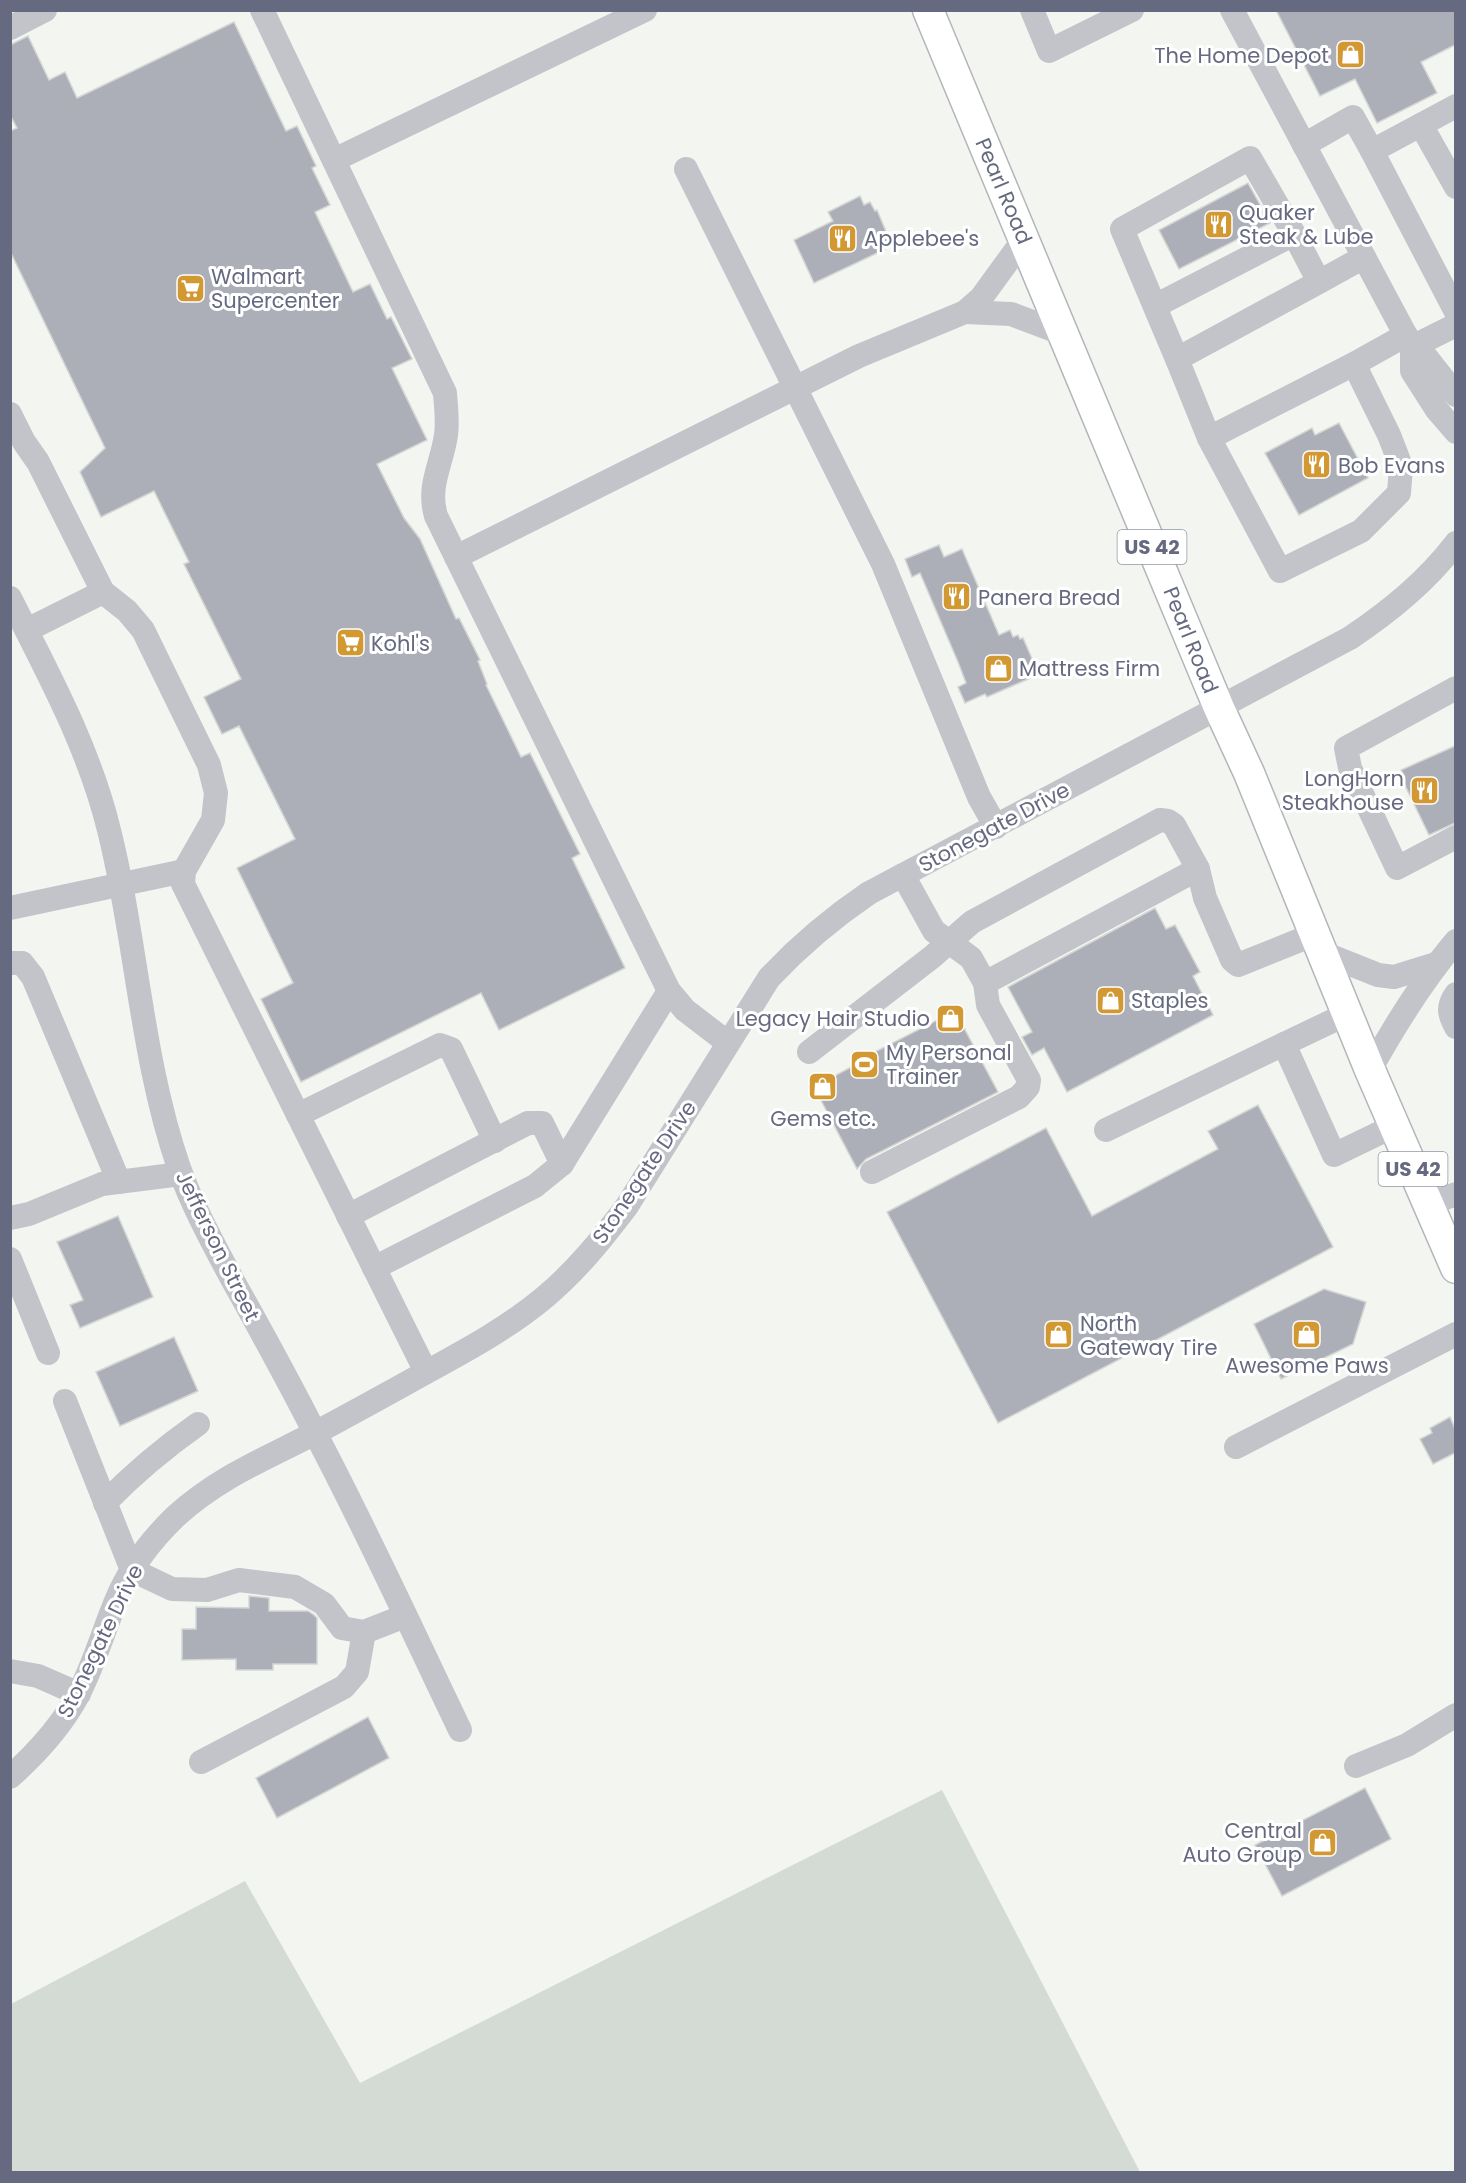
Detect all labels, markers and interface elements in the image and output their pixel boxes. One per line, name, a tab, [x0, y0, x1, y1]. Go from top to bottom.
shop icon: The Home Depot	[1334, 39, 1366, 71]
place label: The Home Depot	[1154, 41, 1329, 70]
street label: Pearl Road	[969, 134, 1039, 248]
place label: Quaker Steak & Lube	[1239, 198, 1373, 251]
restaurant icon: Quaker Steak & Lube	[1202, 208, 1234, 240]
restaurant icon: Applebee's	[827, 222, 859, 254]
place label: Applebee's	[864, 224, 979, 253]
place label: Walmart Supercenter	[211, 262, 340, 315]
supermarket icon: Walmart Supercenter	[174, 272, 206, 304]
restaurant icon: Bob Evans	[1301, 449, 1333, 481]
place label: Bob Evans	[1338, 451, 1445, 480]
road number: US 42	[1118, 530, 1186, 564]
restaurant icon: Panera Bread	[941, 581, 973, 613]
street label: Pearl Road	[1156, 582, 1226, 698]
place label: Panera Bread	[978, 583, 1121, 612]
supermarket icon: Kohl's	[334, 627, 366, 659]
place label: Kohl's	[371, 629, 430, 658]
shop icon: Mattress Firm	[982, 652, 1014, 684]
place label: Mattress Firm	[1019, 654, 1160, 683]
place label: LongHorn Steakhouse	[1282, 764, 1404, 817]
restaurant icon: LongHorn Steakhouse	[1409, 774, 1441, 806]
street label: Stonegate Drive	[913, 775, 1075, 879]
shop icon: Staples	[1094, 984, 1126, 1016]
place label: Staples	[1131, 986, 1209, 1015]
shop icon: Legacy Hair Studio	[935, 1002, 967, 1034]
place label: Legacy Hair Studio	[736, 1004, 930, 1033]
place label: My Personal Trainer	[886, 1038, 1012, 1091]
sports icon: My Personal Trainer	[849, 1048, 881, 1080]
shop icon: Gems etc.	[807, 1071, 839, 1103]
street label: Stonegate Drive	[585, 1095, 703, 1249]
place label: Gems etc.	[770, 1104, 876, 1133]
road number: US 42	[1378, 1152, 1448, 1186]
street label: Jefferson Street	[169, 1166, 267, 1326]
place label: North Gateway Tire	[1080, 1309, 1217, 1362]
shop icon: Awesome Paws	[1291, 1318, 1323, 1350]
shop icon: North Gateway Tire	[1043, 1319, 1075, 1351]
place label: Awesome Paws	[1225, 1351, 1389, 1380]
street label: Stonegate Drive	[50, 1560, 150, 1722]
place label: Central Auto Group	[1182, 1816, 1302, 1869]
shop icon: Central Auto Group	[1307, 1826, 1339, 1858]

